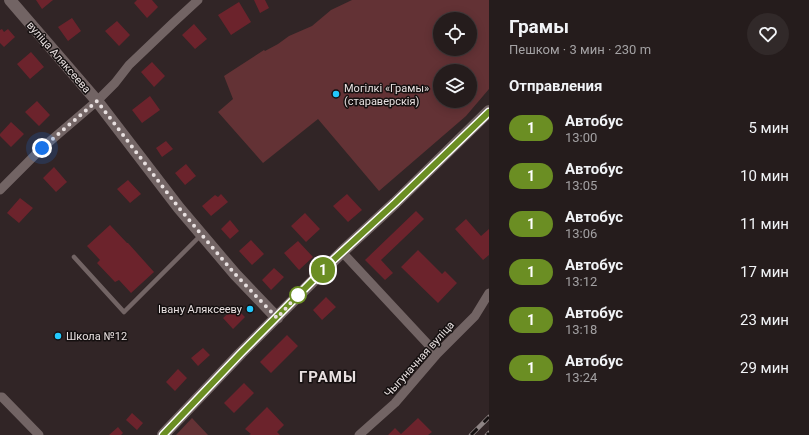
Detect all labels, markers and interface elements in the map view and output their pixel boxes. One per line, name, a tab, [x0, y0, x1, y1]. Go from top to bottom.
map controls	[433, 12, 477, 108]
button: locate	[433, 12, 477, 56]
button: heart	[747, 13, 789, 55]
text: Грамы	[509, 15, 569, 38]
street label: вуліца Аляксеева	[24, 19, 93, 96]
text: Пешком · 3 мин · 230 m	[509, 42, 651, 57]
button: layers	[433, 64, 477, 108]
text: Отправления	[509, 77, 602, 95]
place label: Могілкі «Грамы» (стараверскія)	[344, 82, 429, 108]
marker: Могілкі «Грамы» (стараверскія)	[331, 89, 341, 99]
text: Автобус	[565, 112, 623, 130]
text: 5 мин	[748, 119, 789, 137]
text: 1	[527, 120, 535, 136]
text: 13:00	[565, 130, 597, 145]
your location	[32, 138, 52, 158]
text: Автобус	[565, 160, 623, 178]
text: 10 мин	[740, 167, 789, 185]
text: 1	[527, 168, 535, 184]
text: 13:05	[565, 178, 597, 193]
text: Автобус	[565, 208, 623, 226]
text: 11 мин	[740, 215, 789, 233]
text: 1	[527, 216, 535, 232]
text: 13:06	[565, 226, 597, 241]
text: Автобус	[565, 256, 623, 274]
line badge: 1	[310, 257, 336, 283]
text: 1	[319, 262, 327, 278]
text: 17 мин	[740, 263, 789, 281]
text: 1	[527, 264, 535, 280]
text: 13:12	[565, 274, 597, 289]
unlabelled marker	[289, 286, 307, 304]
place label: Івану Аляксееву	[158, 303, 243, 316]
marker: Івану Аляксееву	[245, 304, 255, 314]
text: Автобус	[565, 304, 623, 322]
text: 23 мин	[740, 311, 789, 329]
text: 1	[527, 312, 535, 328]
street label: Чыгуначная вуліца	[382, 319, 457, 400]
text: 13:18	[565, 322, 597, 337]
place label: Школа №12	[66, 330, 127, 343]
marker: Школа №12	[53, 331, 63, 341]
text: Автобус	[565, 352, 623, 370]
text: 29 мин	[740, 359, 789, 377]
text: 1	[527, 360, 535, 376]
district label: ГРАМЫ	[299, 368, 357, 386]
text: 13:24	[565, 370, 597, 385]

